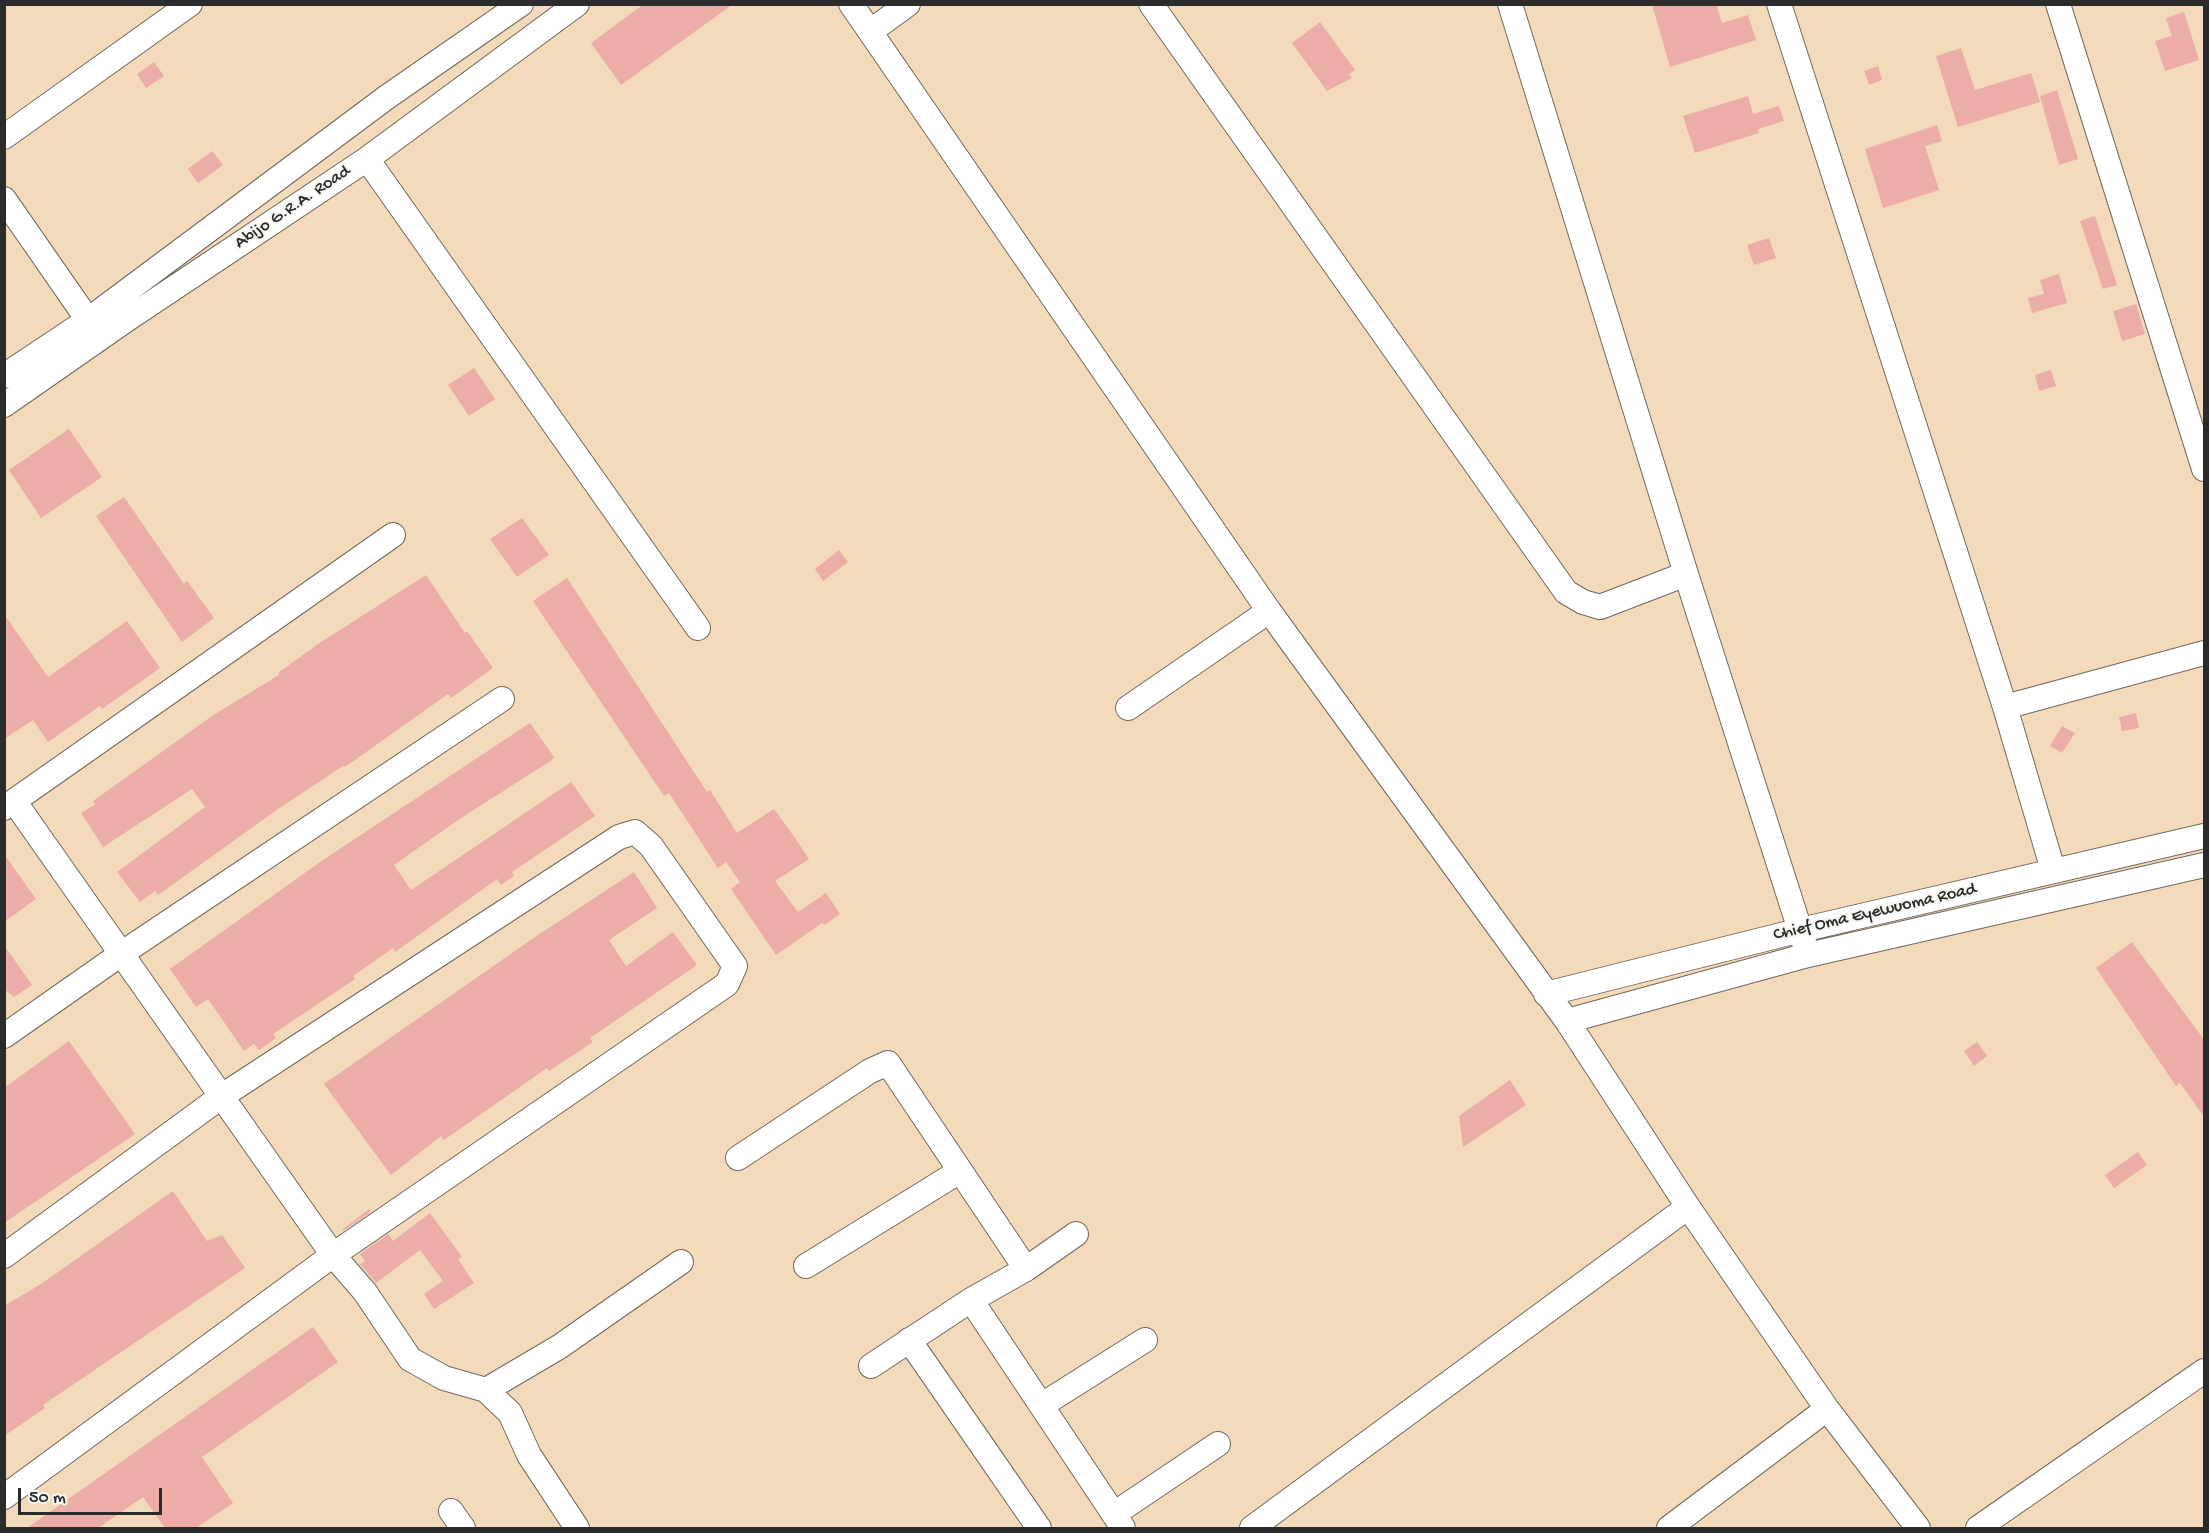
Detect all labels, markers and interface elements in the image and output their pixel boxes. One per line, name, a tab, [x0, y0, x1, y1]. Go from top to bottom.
street label: Abijo G.R.A. Road	[231, 161, 355, 255]
street label: Chief Oma Eyewuoma Road	[1771, 879, 1979, 947]
scale bar	[21, 1476, 165, 1514]
text: 50 m	[29, 1488, 66, 1509]

